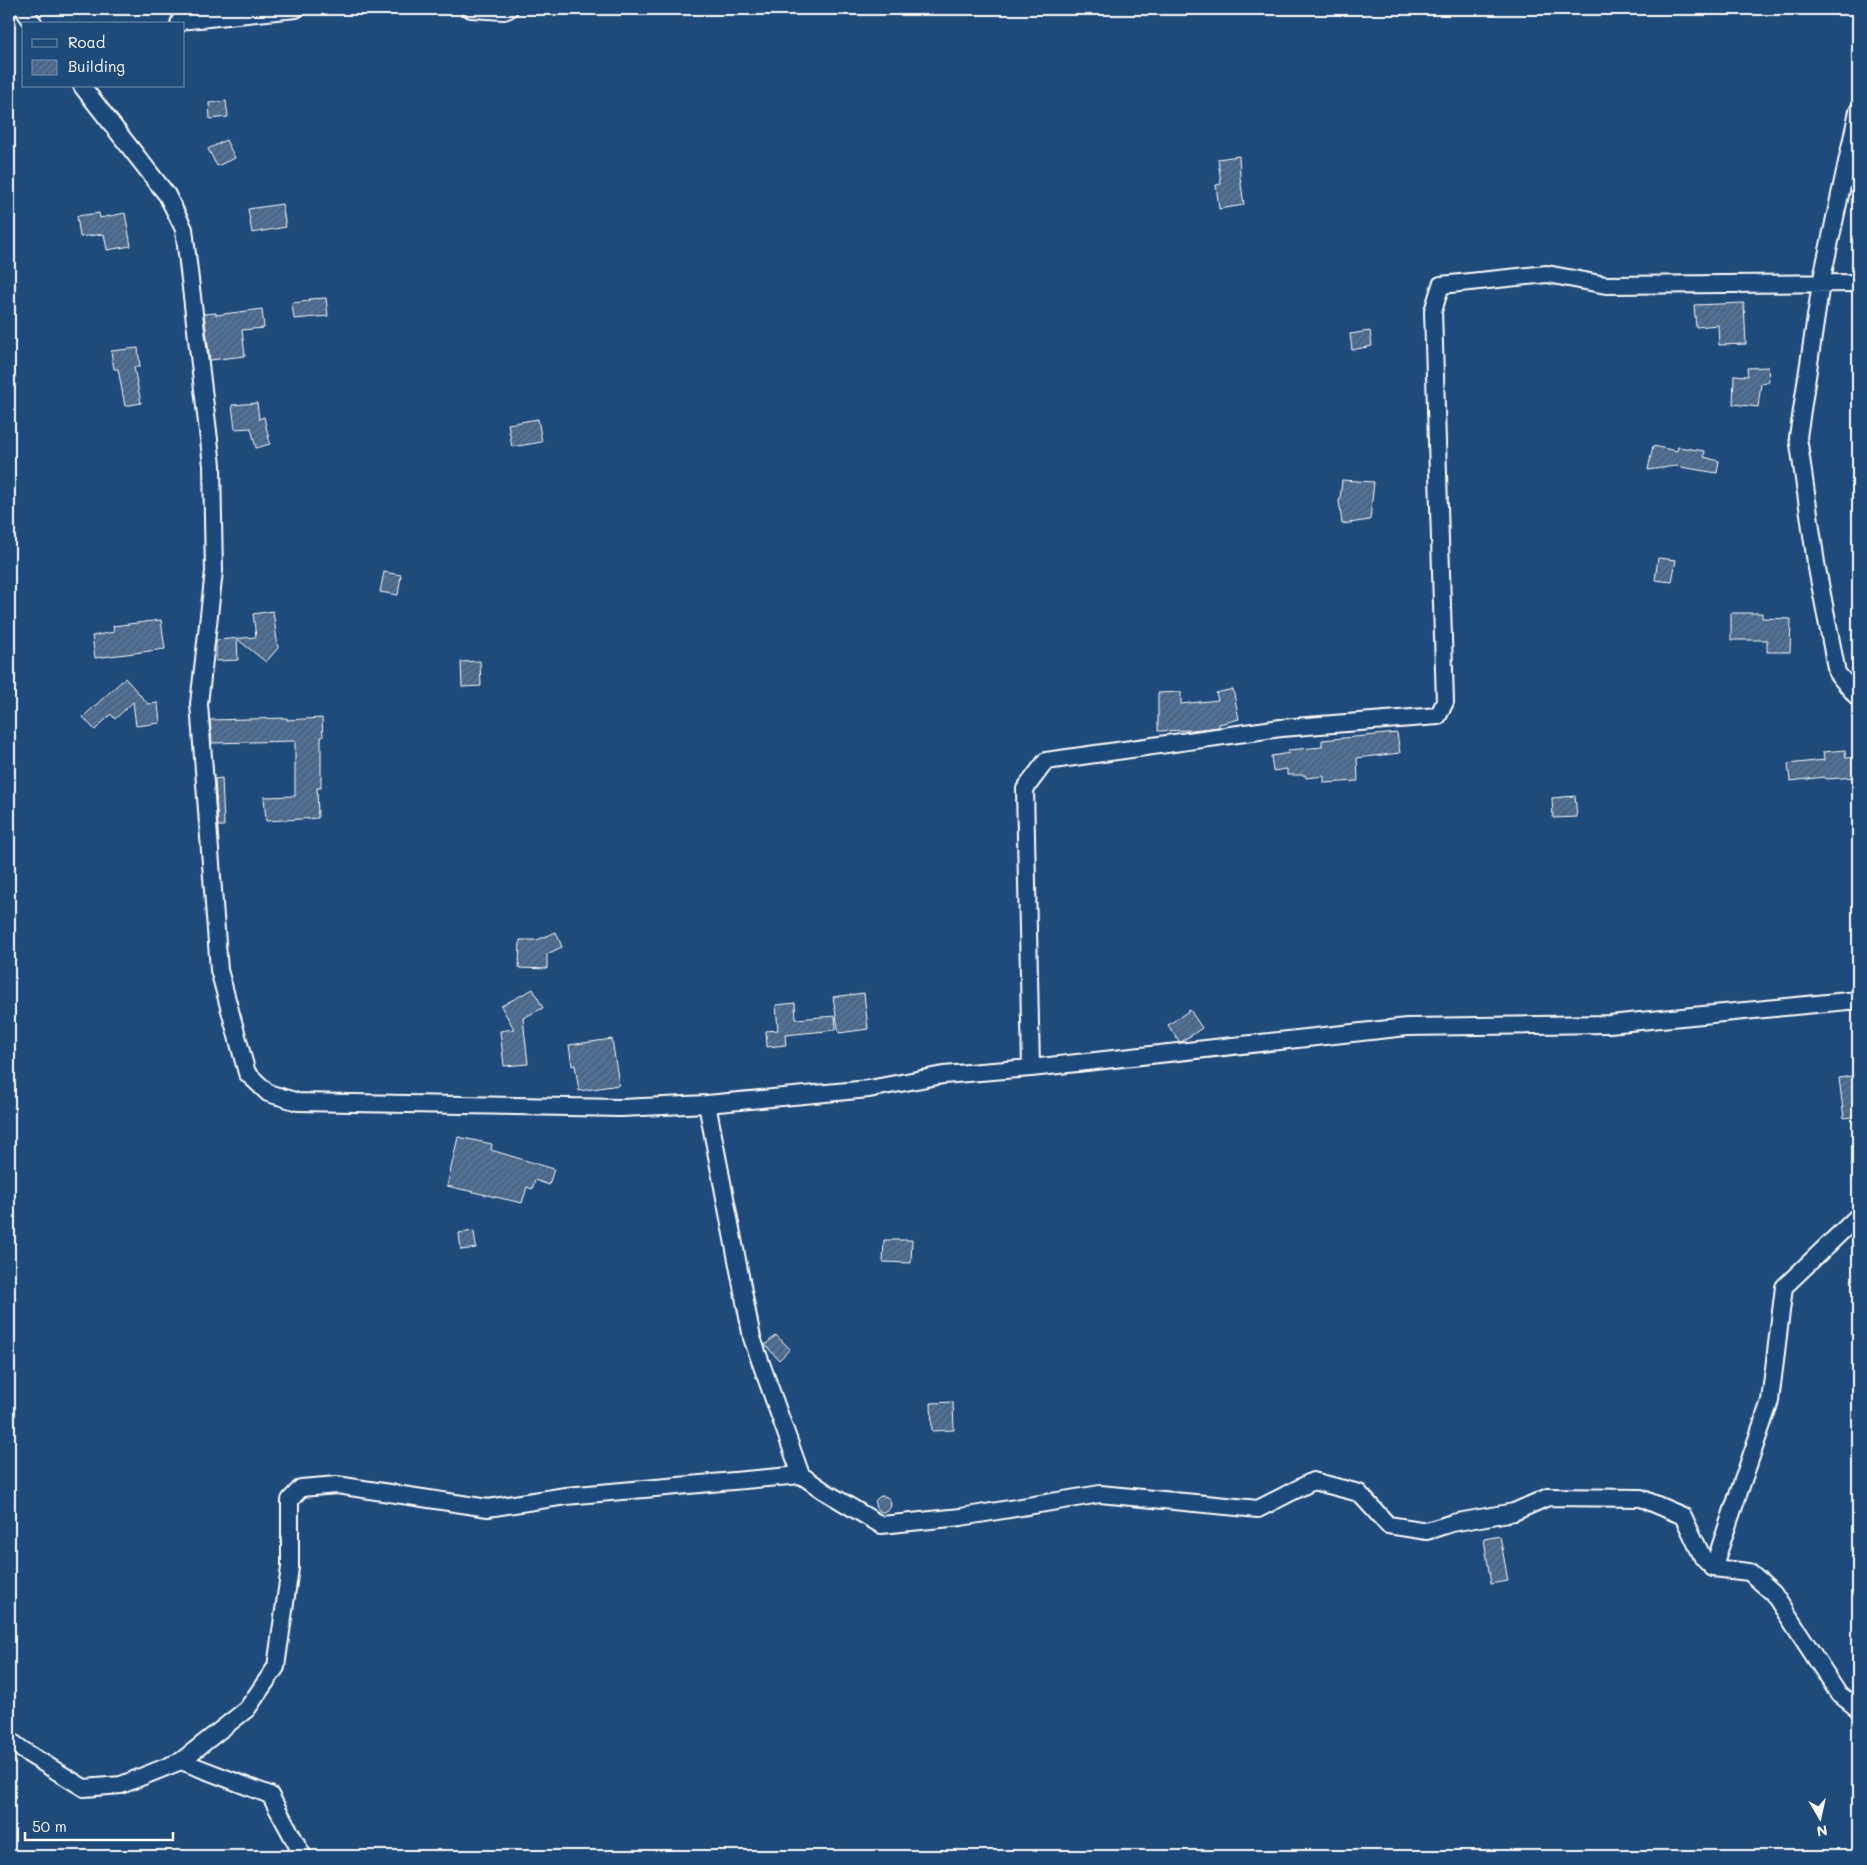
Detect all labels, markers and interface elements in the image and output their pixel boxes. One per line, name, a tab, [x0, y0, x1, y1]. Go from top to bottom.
legend	[22, 22, 185, 88]
text: Road	[68, 32, 105, 52]
text: Building	[68, 56, 125, 76]
north arrow	[1794, 1792, 1844, 1842]
scale bar	[25, 1810, 172, 1842]
text: 50 m	[32, 1816, 67, 1836]
text: N	[1815, 1821, 1829, 1842]

